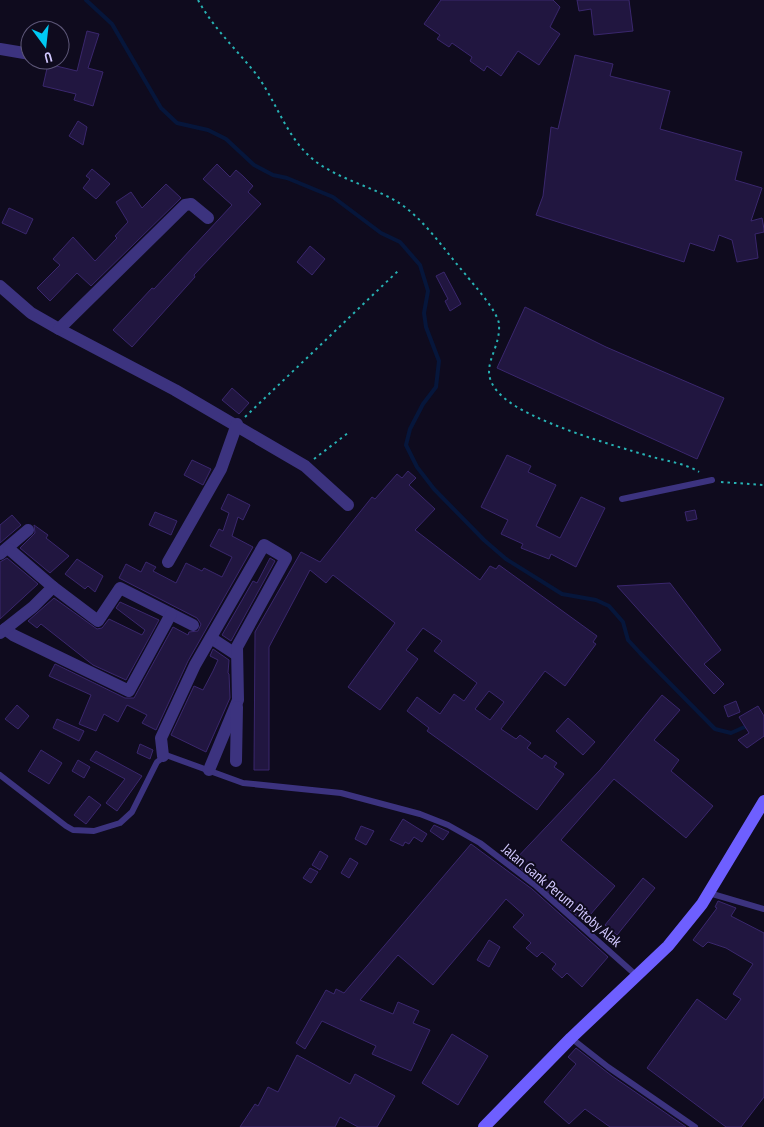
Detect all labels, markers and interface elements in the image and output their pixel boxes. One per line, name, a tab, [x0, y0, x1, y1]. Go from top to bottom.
north arrow	[20, 20, 70, 70]
text: U	[43, 48, 54, 67]
street label: Jalan Gank Perum Pitoby Alak	[497, 839, 626, 951]

